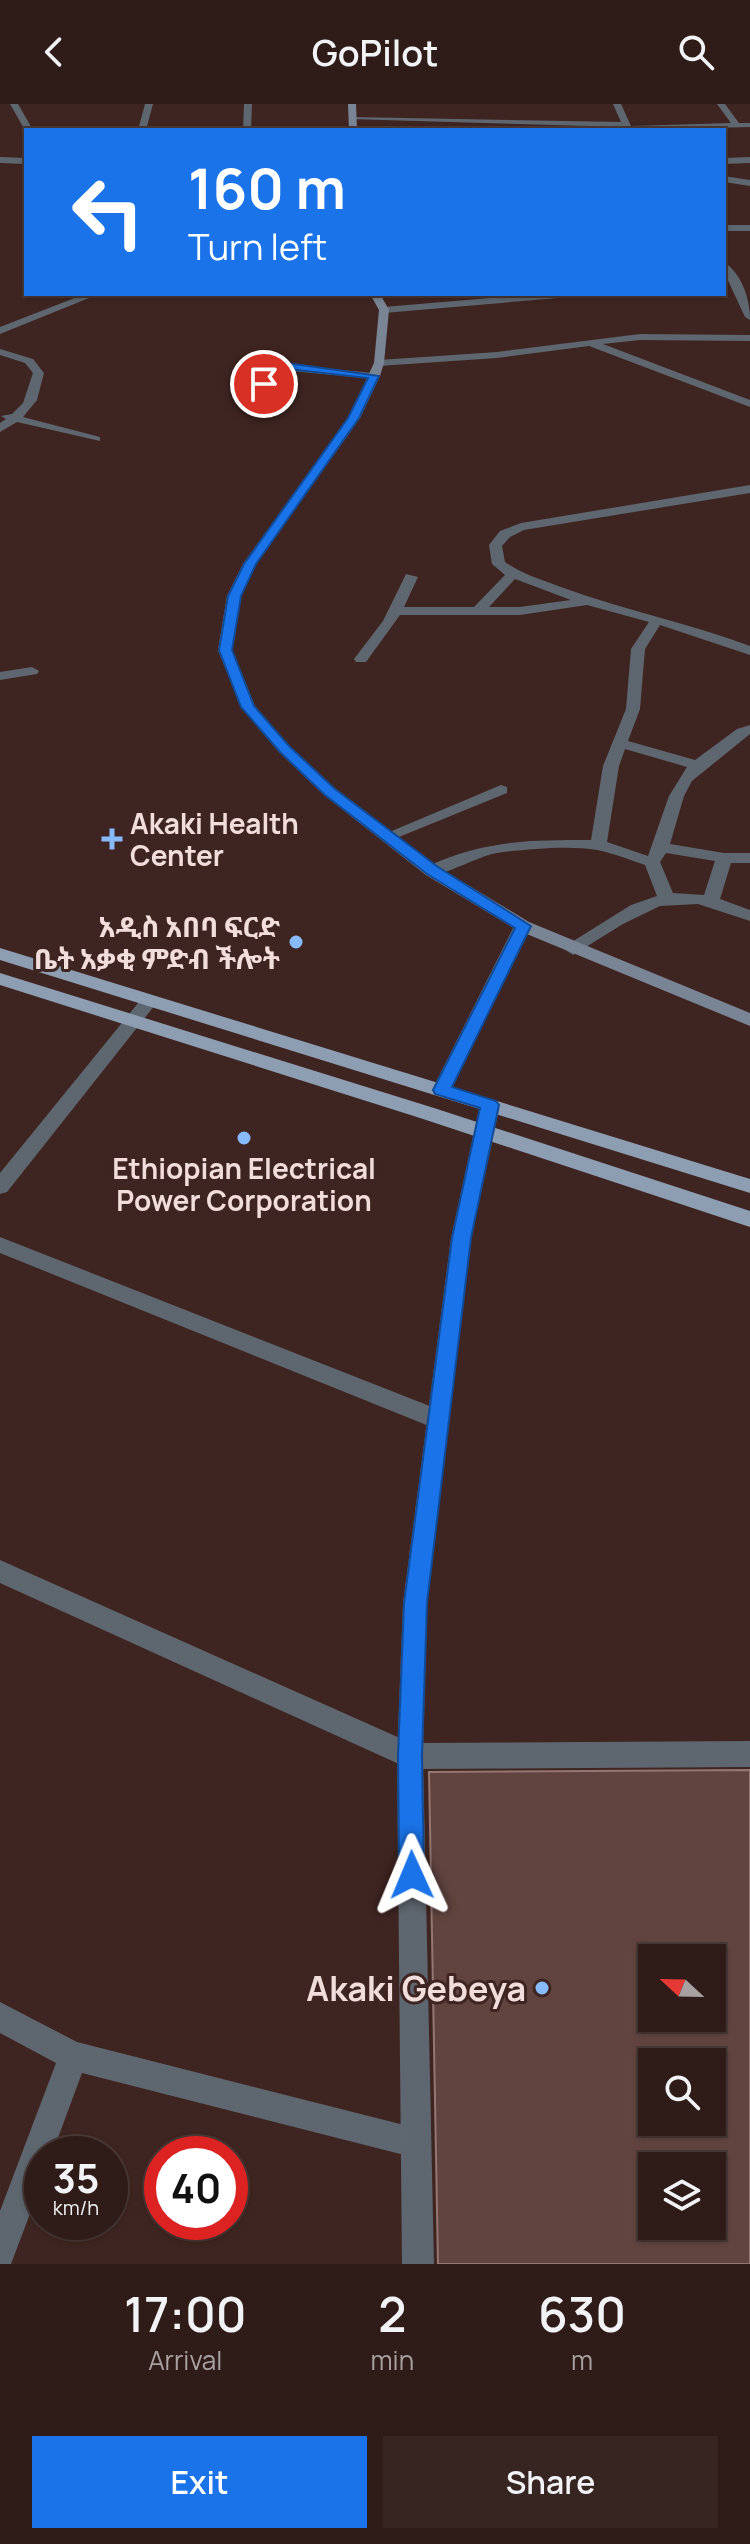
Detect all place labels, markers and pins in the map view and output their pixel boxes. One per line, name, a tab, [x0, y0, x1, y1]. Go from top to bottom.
pin	[230, 350, 298, 418]
place label: Akaki Health Center	[130, 804, 299, 874]
marker: Akaki Health Center	[101, 828, 123, 850]
place label: አዲስ አበባ ፍርድ ቤት አቃቂ ምድብ ችሎት	[34, 907, 280, 977]
marker: አዲስ አበባ ፍርድ ቤት አቃቂ ምድብ ችሎት	[287, 933, 305, 951]
marker: Ethiopian Electrical Power Corporation	[235, 1129, 253, 1147]
place label: Ethiopian Electrical Power Corporation	[112, 1149, 376, 1219]
place label: Akaki Gebeya	[306, 1965, 526, 2011]
marker: Akaki Gebeya	[533, 1979, 551, 1997]

